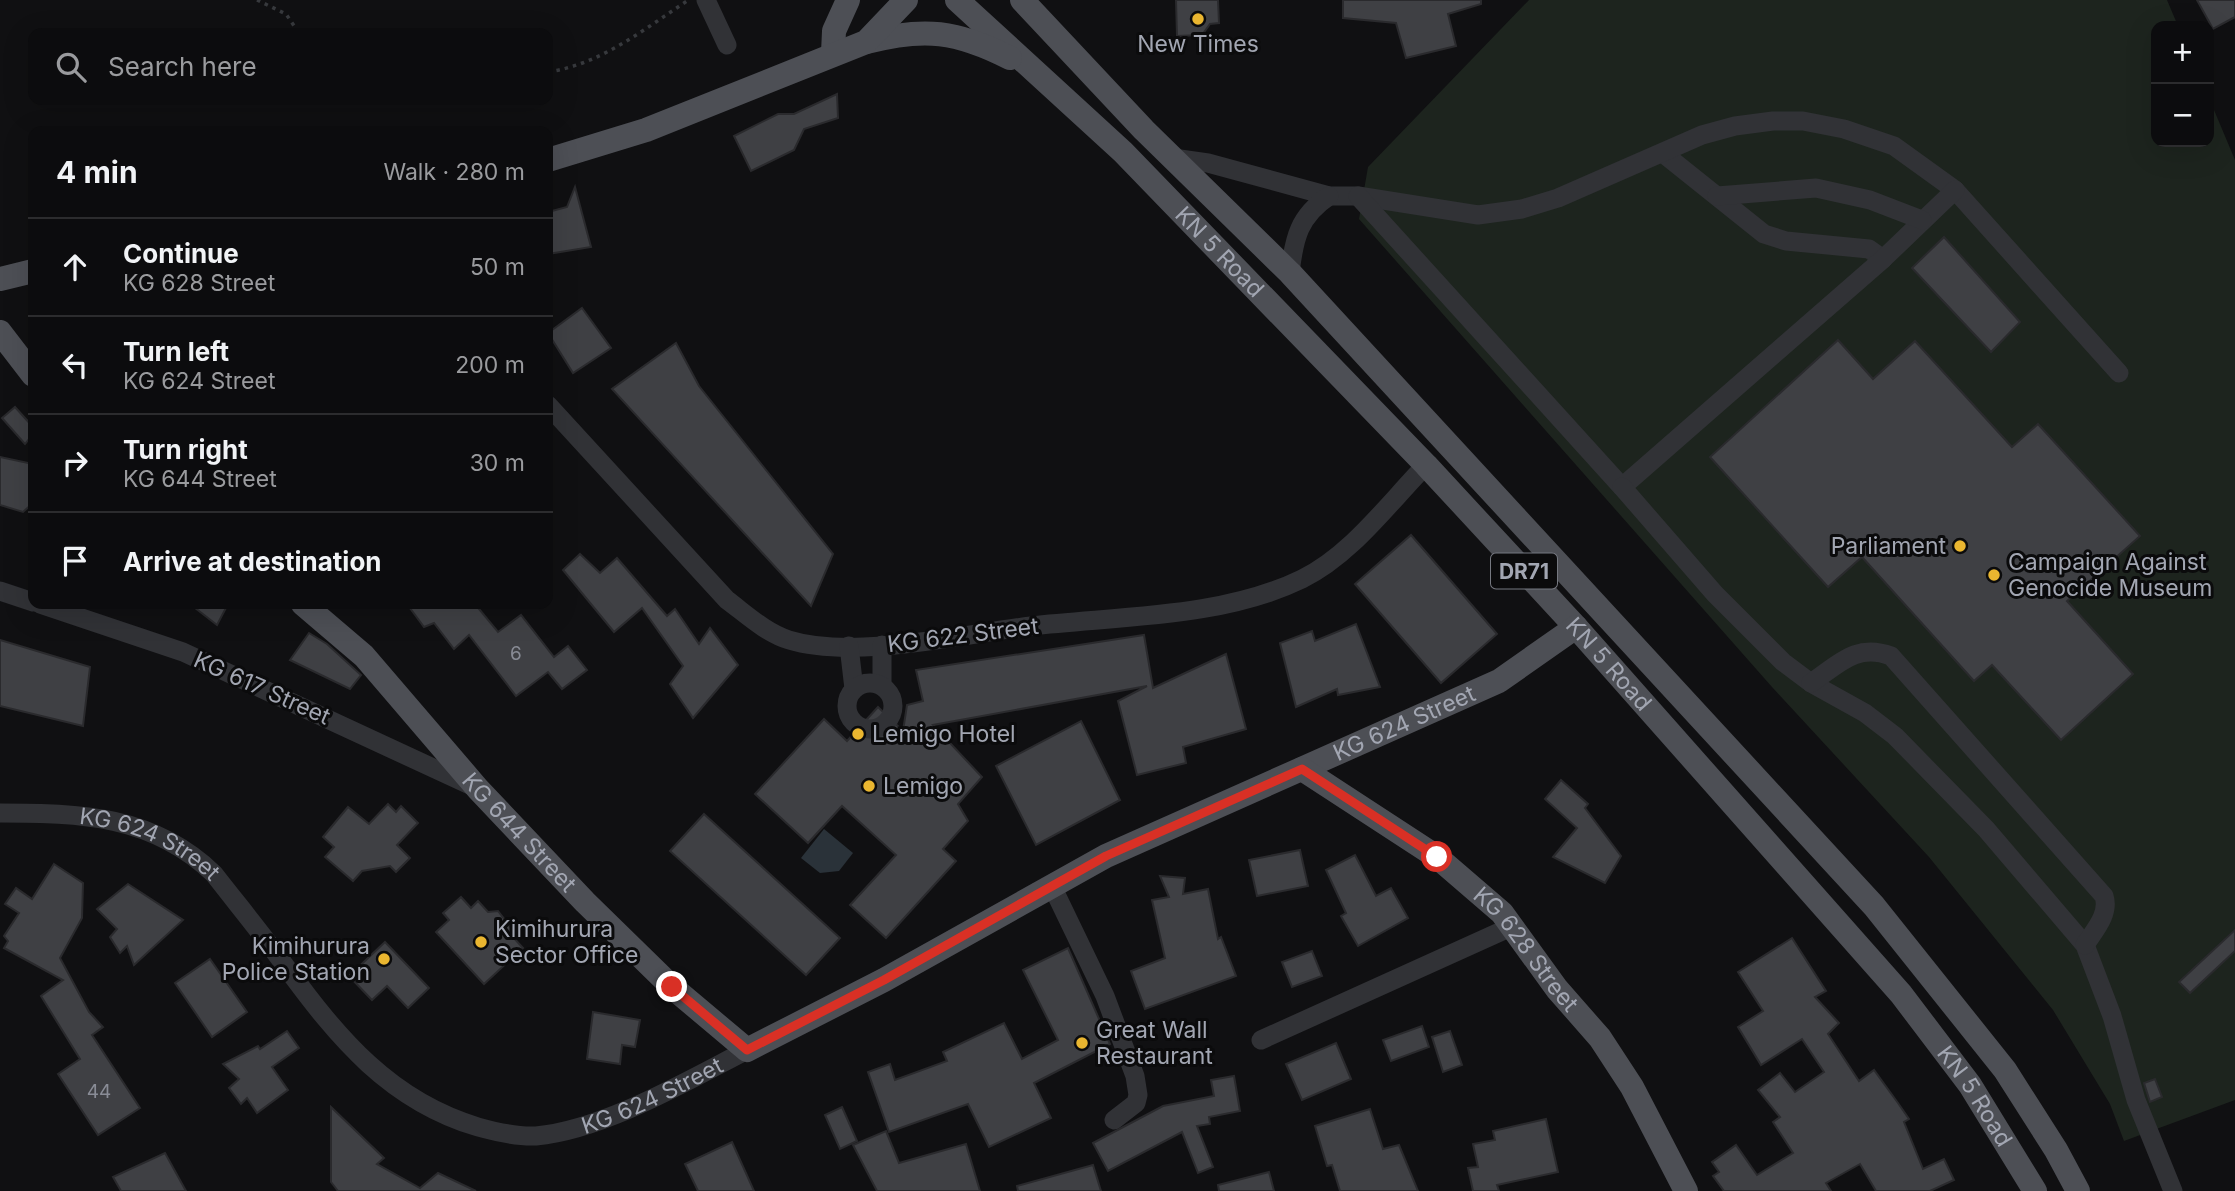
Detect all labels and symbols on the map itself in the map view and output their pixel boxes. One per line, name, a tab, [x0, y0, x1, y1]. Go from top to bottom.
marker: New Times	[1190, 11, 1206, 27]
place label: New Times	[1137, 30, 1259, 58]
street label: KN 5 Road	[1169, 201, 1270, 303]
place label: Parliament	[1831, 532, 1946, 560]
marker: Parliament	[1952, 538, 1968, 554]
place label: Campaign Against Genocide Museum	[2008, 548, 2212, 602]
road number: DR71	[1491, 554, 1557, 588]
marker: Campaign Against Genocide Museum	[1986, 567, 2002, 583]
street label: KG 622 Street	[886, 612, 1041, 658]
street label: KN 5 Road	[1560, 612, 1657, 716]
house number: 6	[510, 642, 522, 665]
street label: KG 617 Street	[189, 645, 335, 731]
street label: KG 624 Street	[1329, 679, 1480, 767]
place label: Lemigo Hotel	[872, 720, 1016, 748]
marker: Lemigo Hotel	[850, 726, 866, 742]
street label: KG 644 Street	[456, 767, 582, 898]
place label: Lemigo	[883, 772, 963, 800]
marker: Lemigo	[861, 778, 877, 794]
street label: KG 624 Street	[78, 802, 226, 887]
route start	[1421, 841, 1452, 872]
street label: KG 628 Street	[1468, 881, 1585, 1018]
place label: Kimihurura Sector Office	[495, 915, 638, 969]
place label: Kimihurura Police Station	[222, 932, 370, 986]
marker: Kimihurura Sector Office	[473, 934, 489, 950]
marker: Kimihurura Police Station	[376, 951, 392, 967]
route end	[656, 971, 687, 1002]
place label: Great Wall Restaurant	[1096, 1016, 1213, 1070]
marker: Great Wall Restaurant	[1074, 1035, 1090, 1051]
street label: KN 5 Road	[1931, 1040, 2018, 1152]
street label: KG 624 Street	[578, 1051, 728, 1140]
house number: 44	[87, 1080, 111, 1103]

